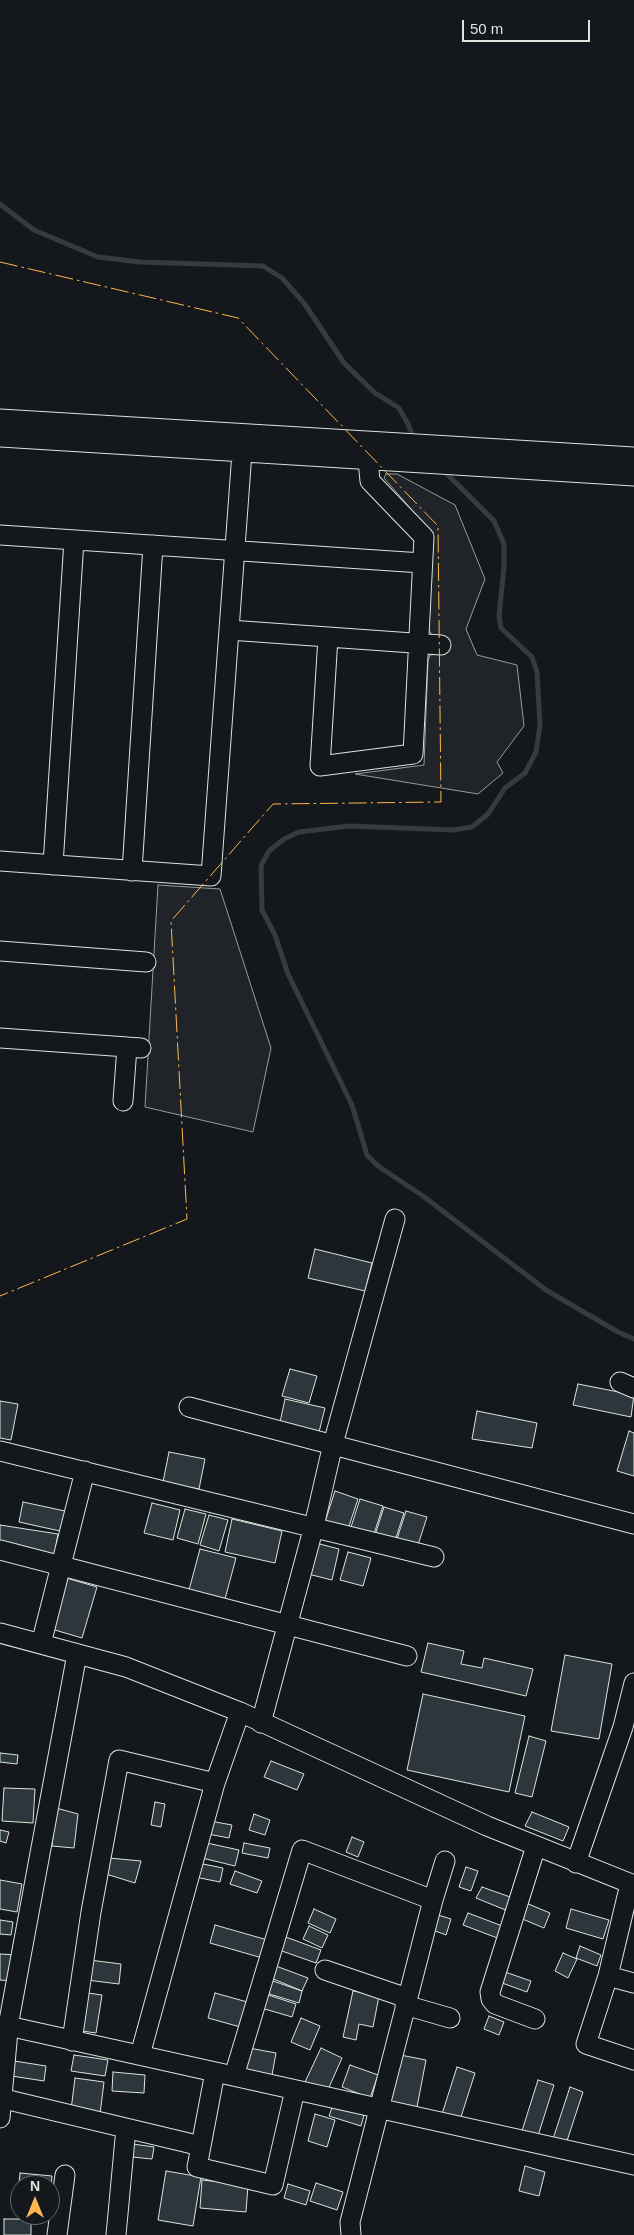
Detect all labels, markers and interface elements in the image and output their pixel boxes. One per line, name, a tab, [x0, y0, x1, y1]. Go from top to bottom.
scale bar	[464, 10, 592, 42]
text: 50 m	[470, 20, 503, 37]
north arrow	[10, 2175, 60, 2225]
text: N	[30, 2178, 40, 2194]

